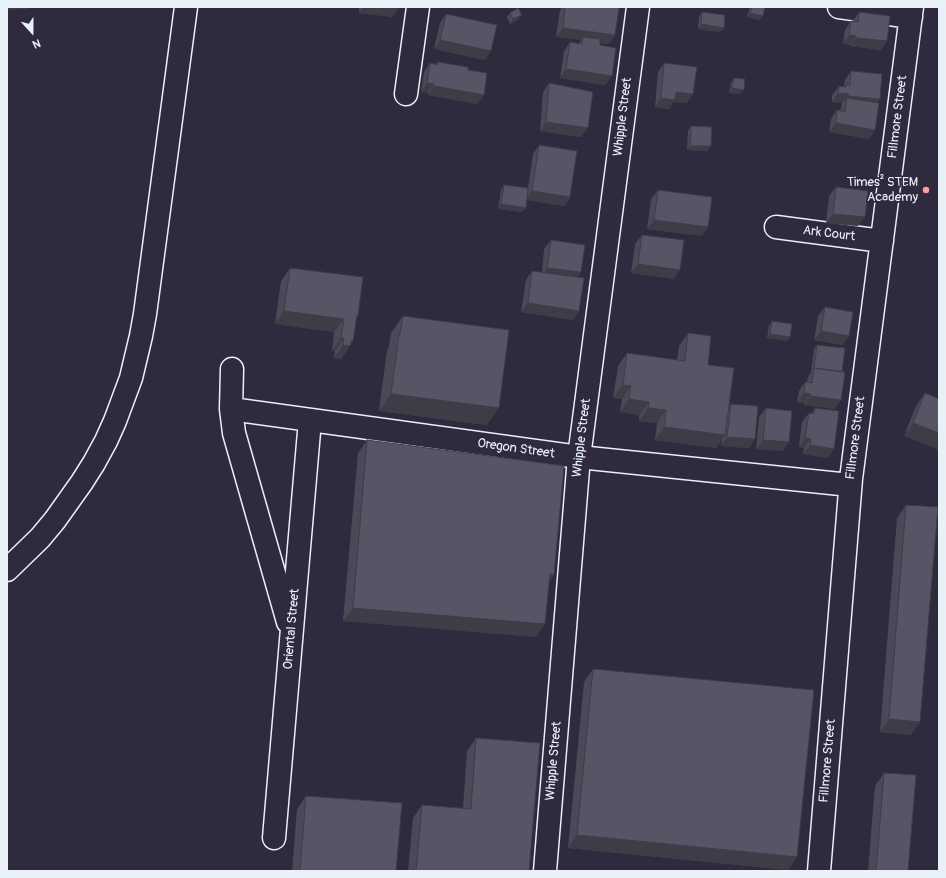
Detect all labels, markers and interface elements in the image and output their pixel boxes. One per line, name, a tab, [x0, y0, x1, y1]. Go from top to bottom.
north arrow	[12, 12, 52, 52]
text: N	[31, 36, 42, 51]
street label: Fillmore Street	[885, 75, 911, 159]
street label: Whipple Street	[610, 77, 636, 157]
place label: Times² STEM Academy	[847, 175, 918, 206]
marker: Times² STEM Academy	[921, 185, 931, 195]
street label: Ark Court	[802, 223, 856, 245]
street label: Fillmore Street	[843, 396, 869, 480]
street label: Whipple Street	[569, 398, 595, 478]
street label: Oregon Street	[476, 436, 556, 462]
street label: Oriental Street	[281, 588, 303, 670]
street label: Fillmore Street	[817, 719, 839, 803]
street label: Whipple Street	[543, 721, 565, 801]

